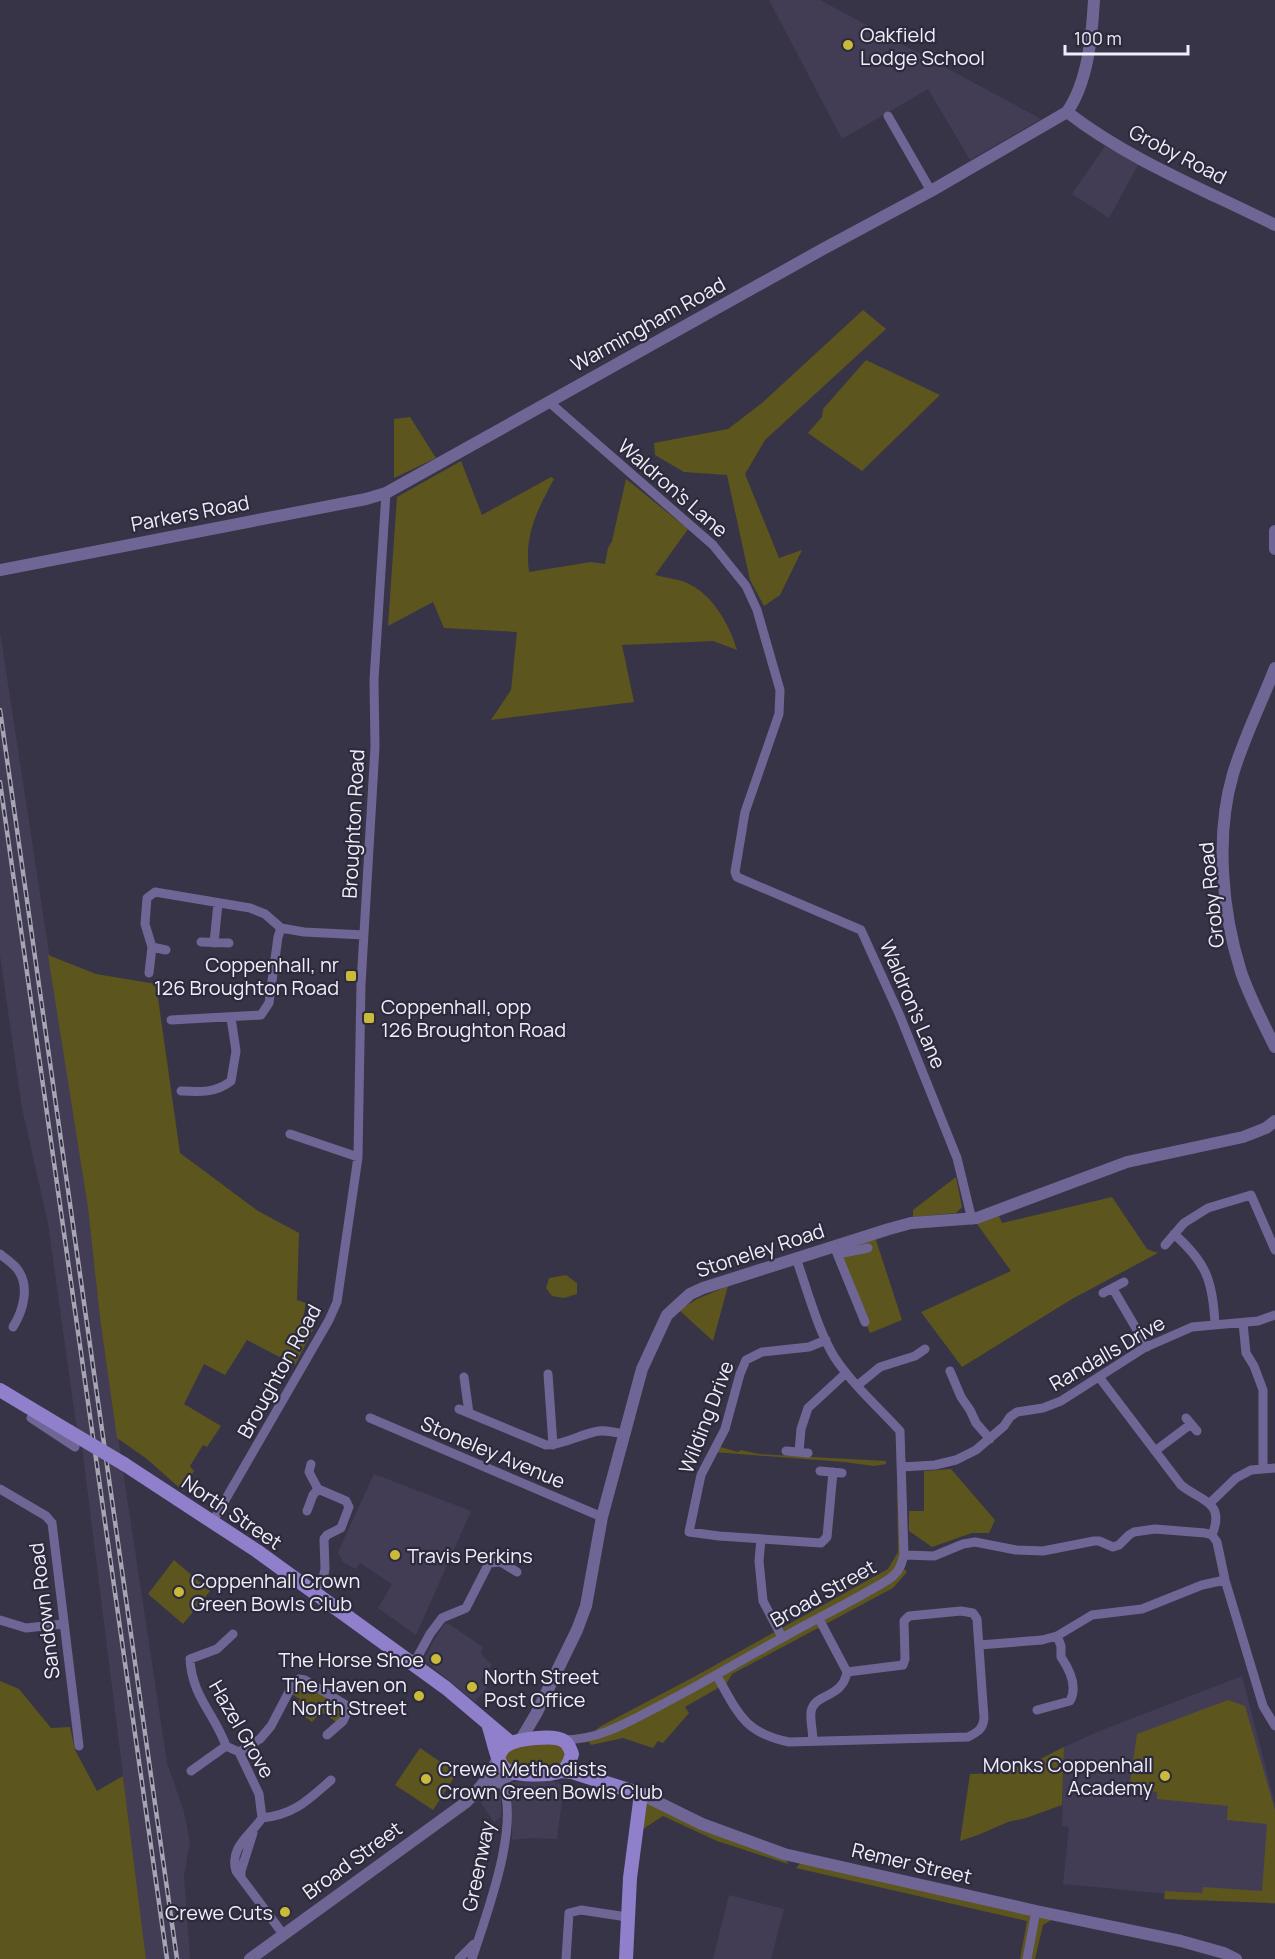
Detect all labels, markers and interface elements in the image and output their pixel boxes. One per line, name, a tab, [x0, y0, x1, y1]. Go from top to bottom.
scale bar	[1065, 18, 1188, 56]
place label: Oakfield Lodge School	[860, 21, 985, 71]
text: 100 m	[1074, 26, 1122, 50]
marker: Oakfield Lodge School	[841, 38, 855, 52]
street label: Groby Road	[1125, 118, 1231, 190]
street label: Warmingham Road	[566, 270, 730, 378]
street label: Waldron's Lane	[612, 433, 734, 543]
street label: Parkers Road	[128, 488, 252, 538]
street label: Broughton Road	[336, 749, 370, 899]
street label: Groby Road	[1192, 841, 1230, 949]
street label: Waldron's Lane	[874, 935, 952, 1073]
place label: Coppenhall, nr 126 Broughton Road	[154, 951, 339, 1001]
marker: Coppenhall, nr 126 Broughton Road	[344, 969, 358, 983]
place label: Coppenhall, opp 126 Broughton Road	[381, 993, 566, 1043]
marker: Coppenhall, opp 126 Broughton Road	[362, 1011, 376, 1025]
street label: Stoneley Road	[692, 1217, 828, 1283]
street label: Broughton Road	[231, 1299, 327, 1443]
street label: Randalls Drive	[1044, 1309, 1170, 1397]
street label: Wilding Drive	[672, 1357, 740, 1477]
street label: Stoneley Avenue	[417, 1409, 569, 1495]
street label: North Street	[177, 1469, 287, 1555]
street label: Sandown Road	[22, 1541, 66, 1681]
place label: Travis Perkins	[407, 1542, 533, 1569]
marker: Travis Perkins	[388, 1548, 402, 1562]
street label: Broad Street	[765, 1553, 881, 1633]
place label: Coppenhall Crown Green Bowls Club	[191, 1567, 360, 1617]
marker: Coppenhall Crown Green Bowls Club	[172, 1585, 186, 1599]
place label: The Horse Shoe	[278, 1646, 424, 1673]
marker: The Horse Shoe	[429, 1652, 443, 1666]
place label: North Street Post Office	[484, 1663, 599, 1713]
place label: The Haven on North Street	[282, 1671, 407, 1721]
street label: Hazel Grove	[203, 1675, 281, 1783]
marker: North Street Post Office	[465, 1680, 479, 1694]
marker: The Haven on North Street	[412, 1689, 426, 1703]
place label: Monks Coppenhall Academy	[983, 1751, 1153, 1801]
place label: Crewe Methodists Crown Green Bowls Club	[438, 1755, 663, 1805]
marker: Monks Coppenhall Academy	[1158, 1769, 1172, 1783]
marker: Crewe Methodists Crown Green Bowls Club	[419, 1772, 433, 1786]
street label: Broad Street	[297, 1815, 407, 1905]
street label: Greenway	[455, 1818, 501, 1914]
street label: Remer Street	[849, 1836, 975, 1890]
place label: Crewe Cuts	[165, 1899, 273, 1926]
marker: Crewe Cuts	[278, 1905, 292, 1919]

